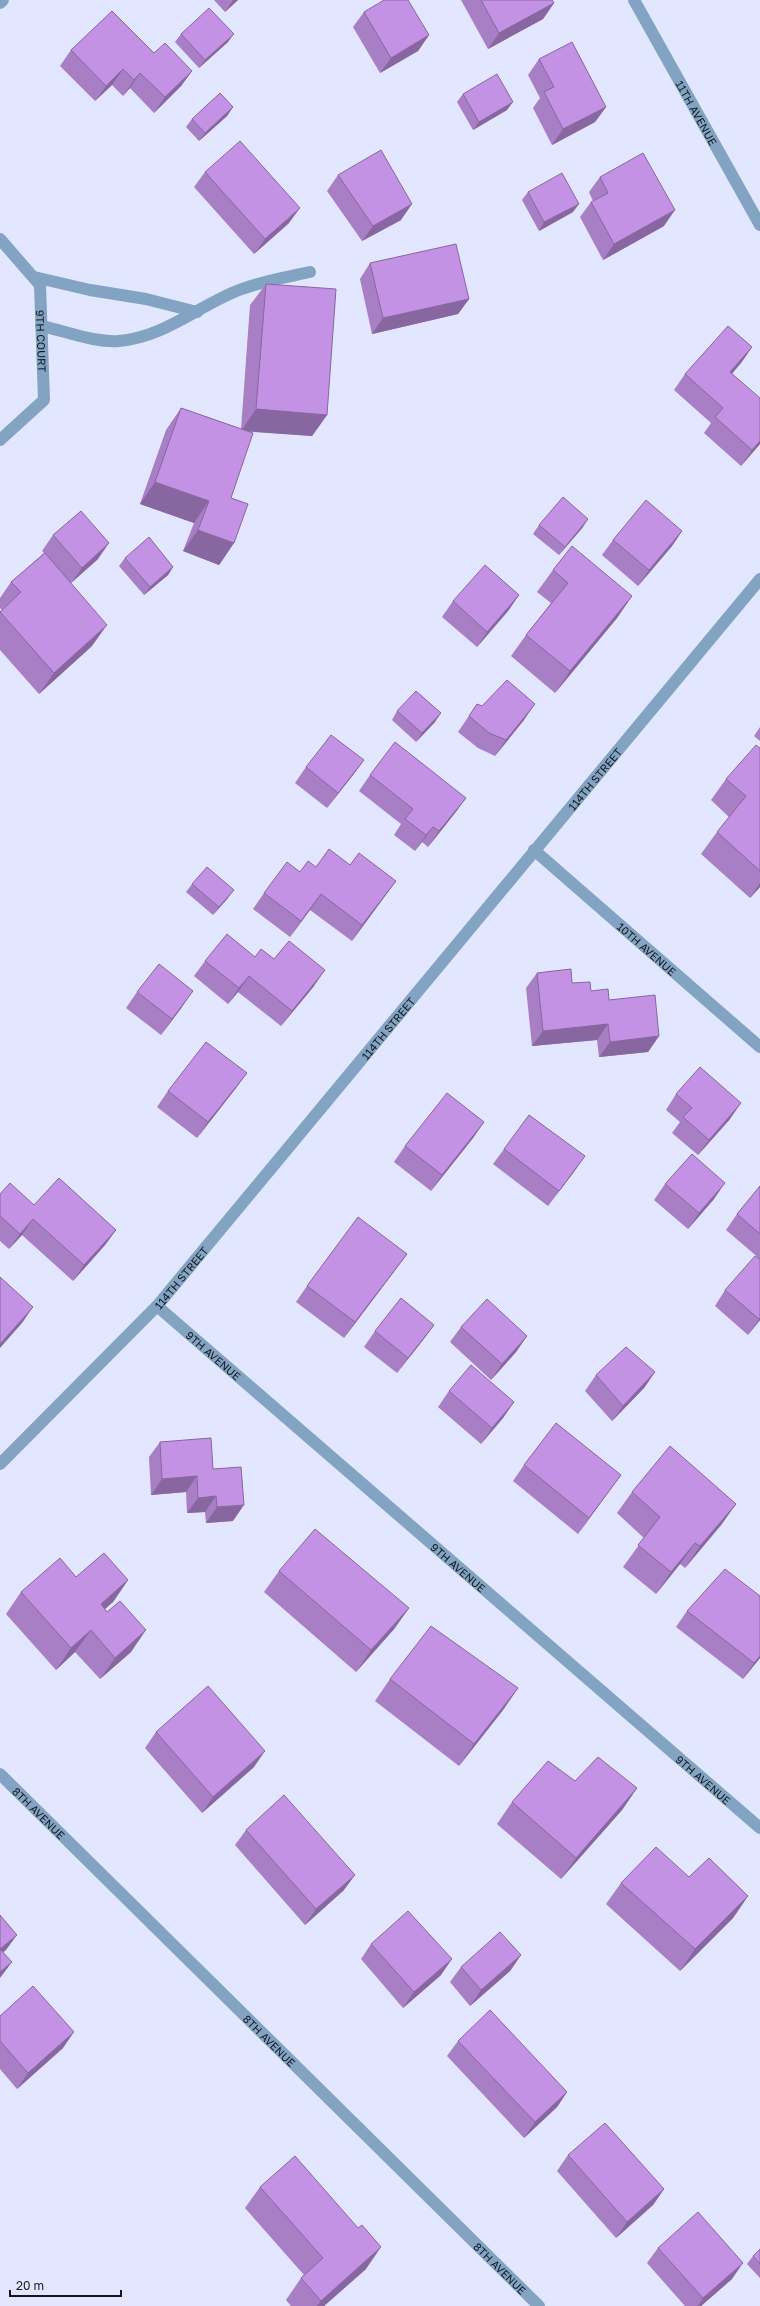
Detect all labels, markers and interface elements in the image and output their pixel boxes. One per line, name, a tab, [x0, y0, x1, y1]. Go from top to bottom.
street label: 11TH AVENUE	[674, 78, 720, 147]
street label: 9TH COURT	[34, 310, 50, 373]
street label: 114TH STREET	[565, 745, 624, 812]
street label: 10TH AVENUE	[615, 919, 679, 978]
street label: 114TH STREET	[358, 994, 417, 1062]
street label: 114TH STREET	[151, 1243, 210, 1311]
street label: 9TH AVENUE	[184, 1328, 244, 1383]
street label: 9TH AVENUE	[429, 1540, 489, 1595]
street label: 9TH AVENUE	[674, 1752, 734, 1807]
street label: 8TH AVENUE	[10, 1784, 68, 1841]
street label: 8TH AVENUE	[241, 2012, 299, 2069]
street label: 8TH AVENUE	[471, 2239, 529, 2297]
scale bar	[10, 2272, 121, 2298]
text: 20 m	[16, 2278, 44, 2293]

